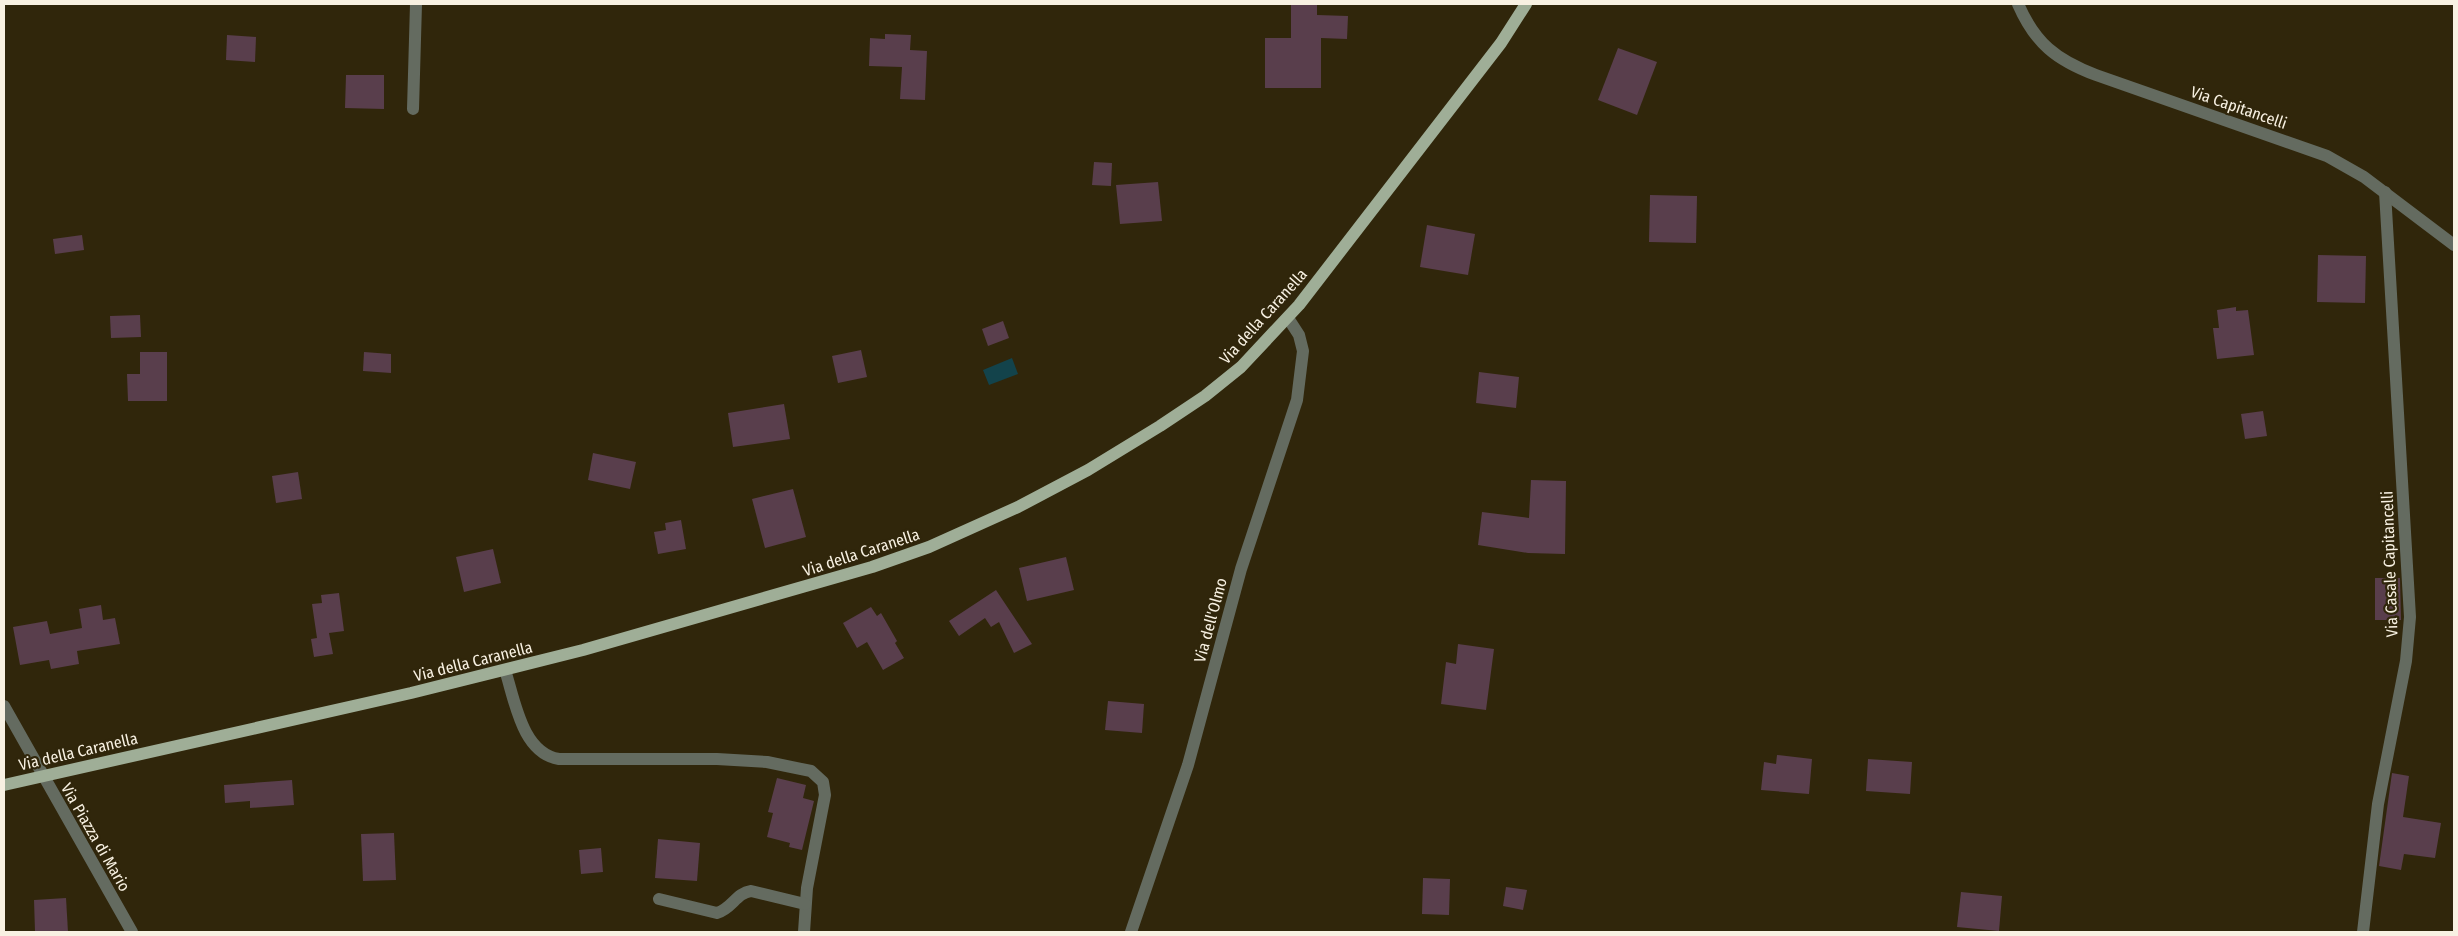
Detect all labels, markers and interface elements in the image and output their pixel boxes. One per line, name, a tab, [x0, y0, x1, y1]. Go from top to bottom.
street label: Via Capitancelli	[2188, 82, 2289, 133]
street label: Via della Caranella	[1216, 265, 1311, 368]
street label: Via Casale Capitancelli	[2377, 491, 2402, 637]
street label: Via della Caranella	[800, 525, 922, 580]
street label: Via dell'Olmo	[1190, 576, 1231, 664]
street label: Via della Caranella	[412, 638, 535, 685]
street label: Via della Caranella	[17, 729, 140, 774]
street label: Via Piazza di Mario	[57, 780, 134, 895]

